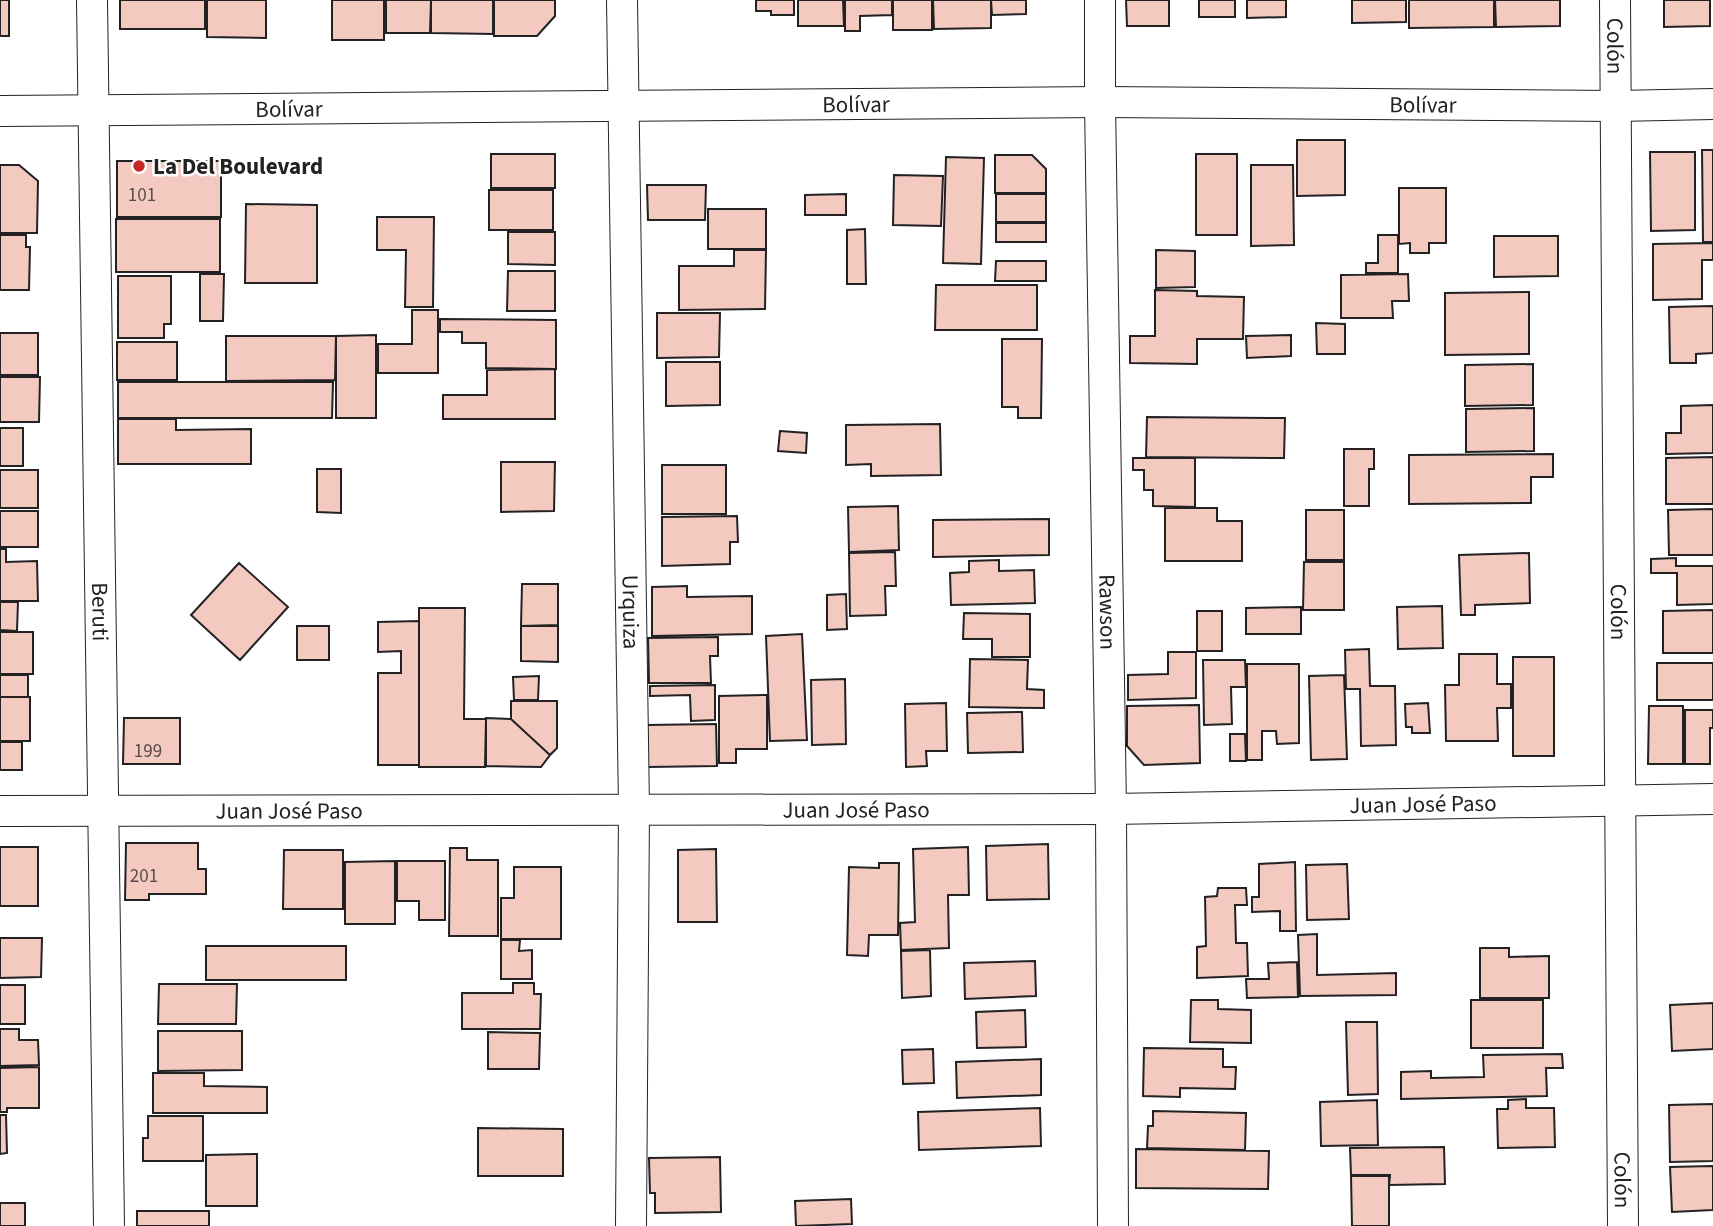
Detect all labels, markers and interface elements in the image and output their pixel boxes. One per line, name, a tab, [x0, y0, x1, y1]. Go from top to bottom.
street label: Colón	[1598, 18, 1631, 74]
street label: Bolívar	[822, 88, 891, 121]
street label: Bolívar	[1389, 88, 1458, 122]
street label: Bolívar	[255, 92, 324, 126]
place label: La Del Boulevard	[153, 150, 323, 183]
marker: La Del Boulevard	[131, 158, 147, 174]
house number: 101	[128, 182, 156, 209]
street label: Urquiza	[614, 574, 648, 649]
street label: Rawson	[1090, 574, 1125, 650]
street label: Beruti	[83, 582, 117, 642]
street label: Colón	[1602, 584, 1635, 640]
house number: 199	[134, 738, 162, 765]
street label: Juan José Paso	[1349, 787, 1497, 822]
street label: Juan José Paso	[782, 793, 930, 827]
street label: Juan José Paso	[215, 794, 363, 828]
house number: 201	[130, 863, 158, 890]
street label: Colón	[1606, 1152, 1639, 1208]

